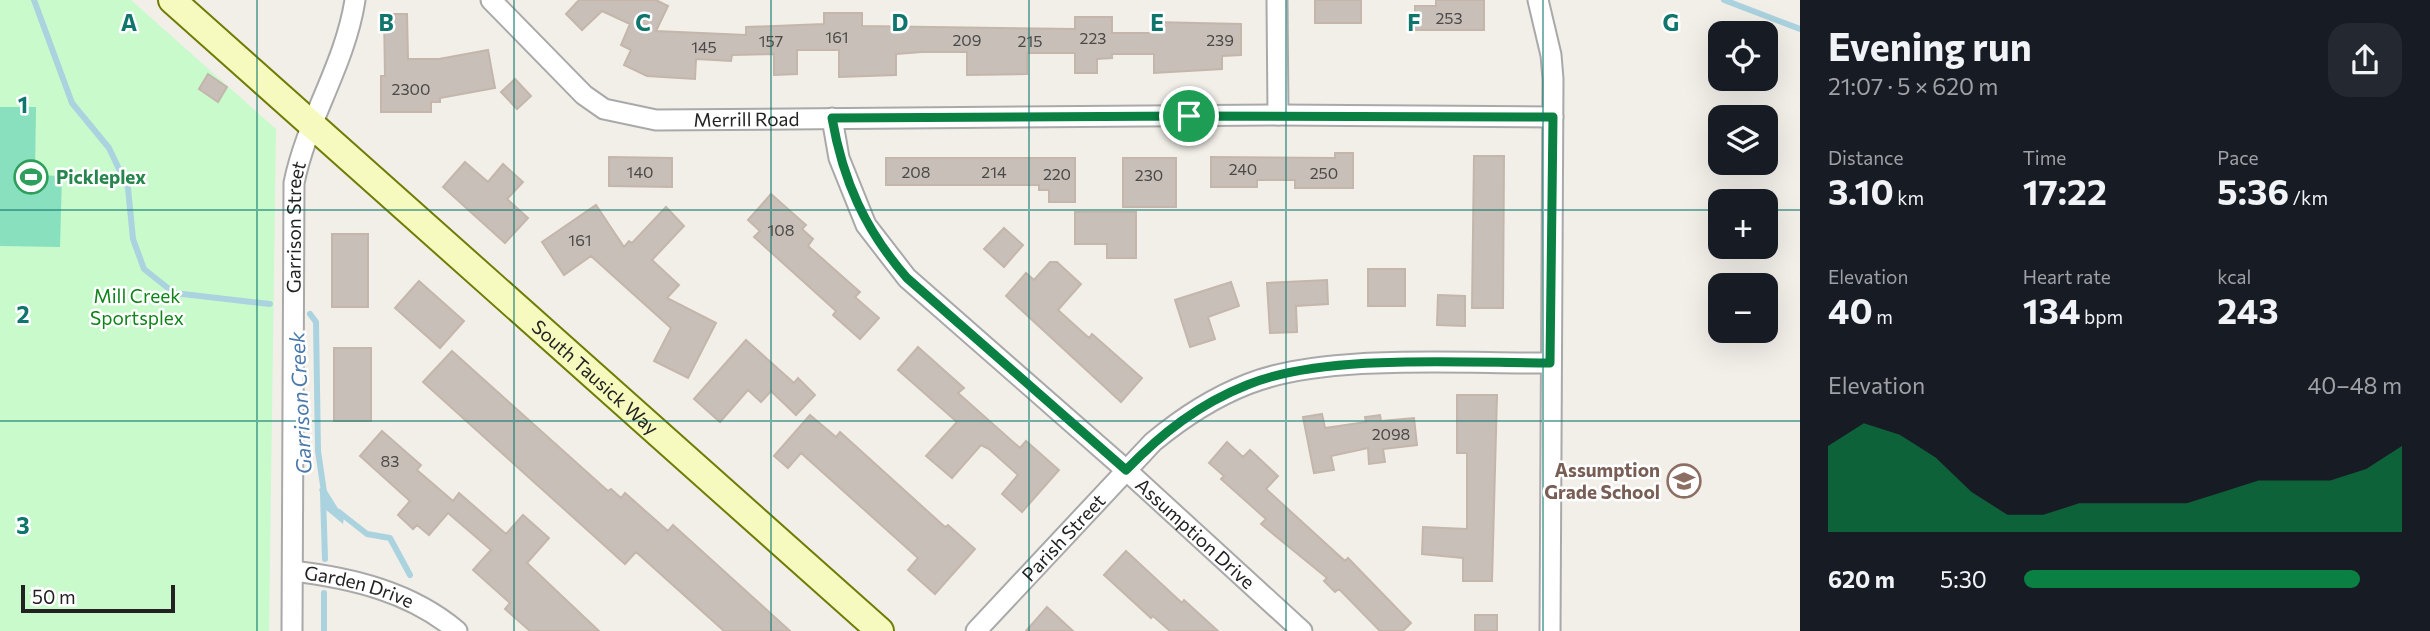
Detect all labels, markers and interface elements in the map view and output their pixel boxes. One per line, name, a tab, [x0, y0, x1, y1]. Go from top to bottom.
text: A	[121, 8, 138, 36]
text: B	[378, 8, 394, 36]
text: C	[635, 8, 651, 36]
text: D	[892, 8, 909, 36]
text: E	[1150, 8, 1164, 36]
text: F	[1407, 8, 1421, 36]
house number: 253	[1435, 8, 1463, 27]
text: G	[1663, 8, 1679, 36]
map controls	[1708, 21, 1778, 343]
button: locate	[1708, 21, 1778, 91]
text: Evening run	[1828, 22, 2032, 69]
button: share	[2328, 23, 2402, 97]
house number: 161	[825, 27, 849, 46]
house number: 223	[1080, 28, 1106, 47]
house number: 209	[953, 30, 981, 49]
house number: 239	[1206, 30, 1234, 49]
house number: 157	[759, 31, 783, 50]
house number: 215	[1018, 31, 1042, 50]
house number: 145	[691, 37, 717, 56]
text: 21:07 · 5 × 620 m	[1828, 72, 1998, 100]
house number: 2300	[392, 79, 430, 98]
pin	[1159, 86, 1219, 146]
text: 1	[18, 90, 28, 118]
icon: arrive	[1170, 97, 1208, 135]
button: layers	[1708, 105, 1778, 175]
street label: Merrill Road	[693, 107, 800, 131]
text: Distance	[1828, 146, 1904, 169]
text: Time	[2023, 146, 2066, 169]
text: Pace	[2217, 146, 2259, 169]
sports icon: Pickleplex	[12, 158, 50, 196]
street label: Garrison Street	[282, 158, 310, 293]
house number: 240	[1229, 159, 1257, 178]
house number: 140	[627, 162, 653, 181]
house number: 208	[902, 162, 930, 181]
house number: 214	[981, 162, 1007, 181]
house number: 250	[1310, 163, 1338, 182]
house number: 220	[1043, 164, 1071, 183]
place label: Pickleplex	[56, 165, 146, 188]
house number: 230	[1135, 165, 1163, 184]
text: 3.10	[1828, 169, 1894, 212]
text: 17:22	[2023, 169, 2107, 212]
text: 5:36	[2217, 169, 2289, 212]
text: km	[1894, 186, 1924, 209]
text: /km	[2289, 186, 2328, 209]
button: +	[1708, 189, 1778, 259]
house number: 108	[768, 220, 795, 239]
house number: 161	[568, 230, 592, 249]
text: Elevation	[1828, 265, 1908, 288]
text: Heart rate	[2023, 265, 2111, 288]
text: kcal	[2217, 265, 2251, 288]
button: −	[1708, 273, 1778, 343]
park label: Mill Creek Sportsplex	[90, 284, 184, 329]
text: 40	[1828, 288, 1873, 331]
text: 134	[2023, 288, 2080, 331]
text: 243	[2217, 288, 2279, 331]
text: 2	[16, 300, 30, 328]
text: m	[1873, 305, 1893, 328]
text: bpm	[2080, 305, 2123, 328]
street label: South Tausick Way	[528, 315, 664, 439]
water label: Garrison Creek	[283, 331, 316, 475]
text: Elevation	[1828, 371, 1925, 399]
text: 40–48 m	[2307, 371, 2402, 399]
house number: 2098	[1372, 424, 1410, 443]
house number: 83	[381, 451, 399, 470]
place label: Assumption Grade School	[1544, 458, 1660, 503]
school or university icon: Assumption Grade School	[1665, 462, 1703, 500]
street label: Assumption Drive	[1131, 473, 1260, 593]
street label: Parish Street	[1017, 489, 1110, 586]
text: 3	[16, 511, 30, 539]
street label: Garden Drive	[303, 561, 418, 612]
text: 620 m	[1828, 565, 1895, 593]
text: 5:30	[1940, 565, 1987, 593]
scale bar	[21, 582, 175, 614]
text: 50 m	[32, 585, 76, 608]

